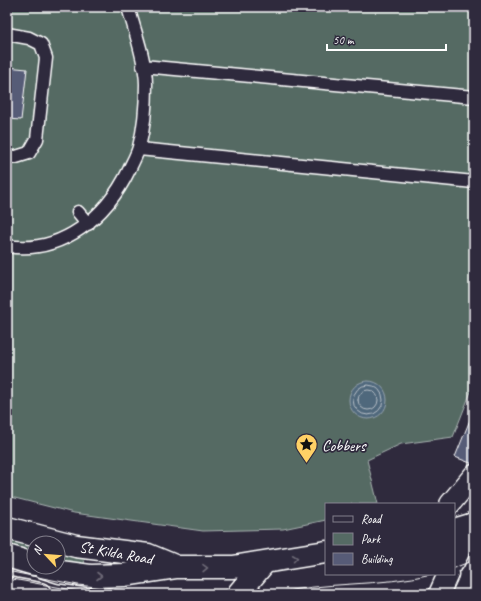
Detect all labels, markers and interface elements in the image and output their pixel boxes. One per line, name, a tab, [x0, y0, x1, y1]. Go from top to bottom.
scale bar	[327, 26, 446, 52]
text: 50 m	[333, 32, 355, 48]
place icon: Cobbers	[293, 432, 319, 465]
place label: Cobbers	[322, 436, 367, 456]
legend	[325, 503, 455, 575]
text: Road	[361, 511, 383, 527]
text: Park	[361, 531, 382, 547]
north arrow	[26, 535, 66, 575]
street label: St Kilda Road	[78, 537, 157, 570]
text: N	[29, 543, 46, 557]
text: Building	[361, 551, 393, 567]
one-way arrow	[292, 554, 298, 563]
one-way arrow	[202, 563, 208, 572]
one-way arrow	[96, 571, 102, 580]

